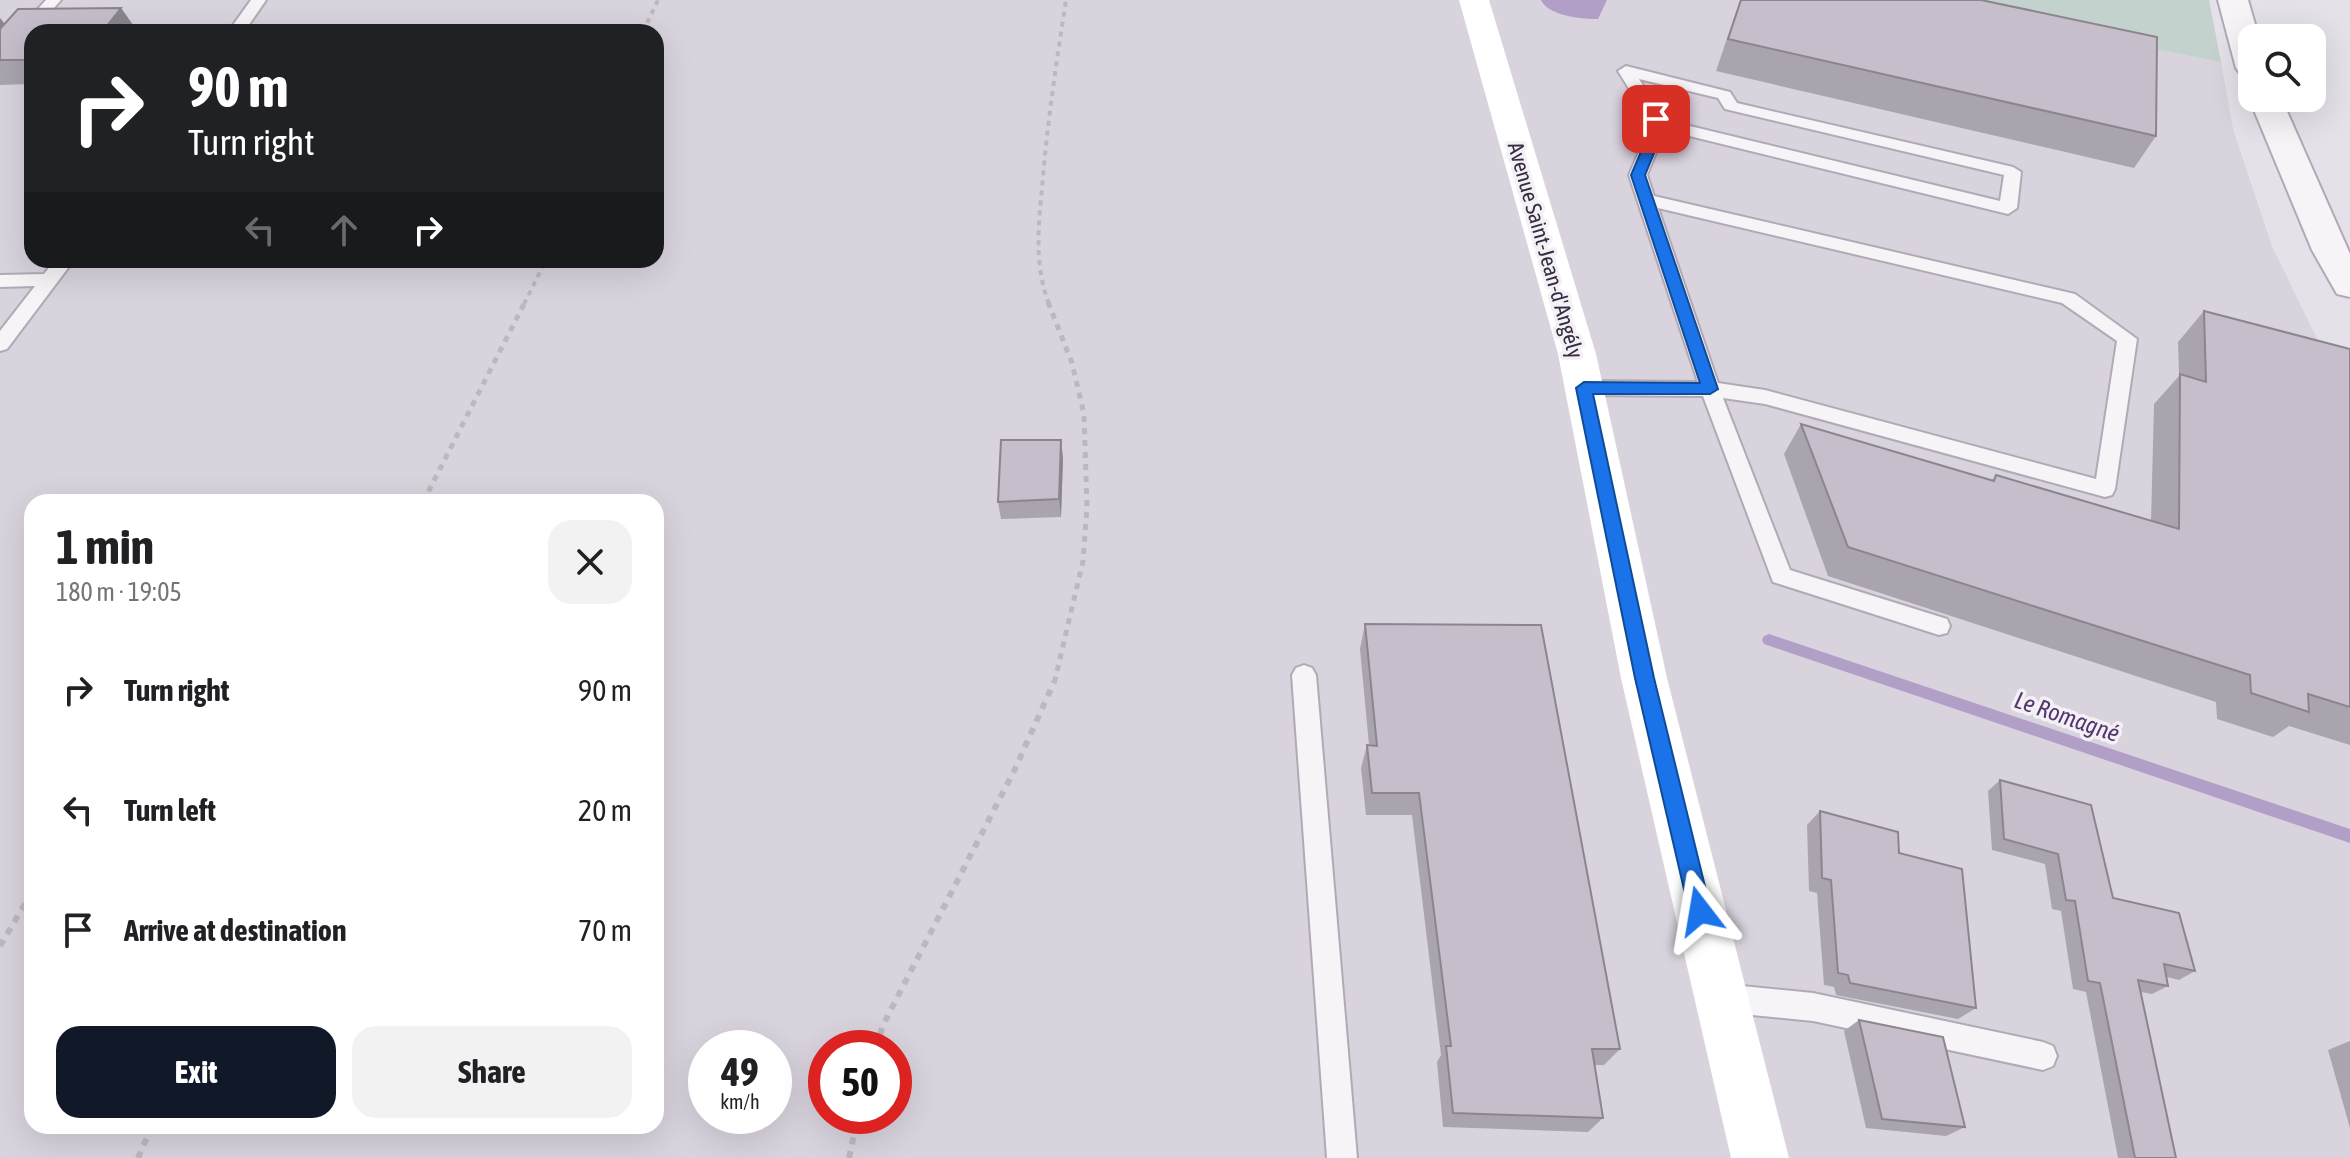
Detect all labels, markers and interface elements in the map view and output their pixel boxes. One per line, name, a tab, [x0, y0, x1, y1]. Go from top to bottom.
map controls	[2238, 24, 2326, 112]
button: search	[2238, 24, 2326, 112]
text: 90 m	[188, 55, 289, 119]
icon: right	[56, 56, 160, 160]
pin	[1622, 85, 1690, 153]
icon: arrive	[1634, 97, 1678, 141]
text: Turn right	[188, 121, 315, 163]
street label: Avenue Saint-Jean-d'Angély	[1503, 139, 1589, 361]
icon: left	[238, 208, 282, 252]
icon: ahead	[322, 208, 366, 252]
icon: right	[406, 208, 450, 252]
text: 1 min	[56, 519, 154, 574]
button: close	[548, 520, 632, 604]
text: 180 m · 19:05	[56, 577, 182, 607]
icon: right	[56, 668, 100, 712]
text: Turn right	[124, 673, 230, 707]
text: 90 m	[578, 673, 632, 707]
water label: Le Romagné	[2011, 686, 2123, 747]
icon: left	[56, 788, 100, 832]
text: Turn left	[124, 793, 216, 827]
text: 20 m	[578, 793, 632, 827]
position arrow	[1658, 869, 1742, 953]
icon: arrive	[56, 908, 100, 952]
text: Arrive at destination	[124, 913, 346, 947]
text: 70 m	[578, 913, 632, 947]
button: Exit	[56, 1026, 336, 1118]
button: Share	[352, 1026, 632, 1118]
speed limit sign: 50	[808, 1030, 912, 1134]
text: 49	[721, 1049, 759, 1094]
text: km/h	[720, 1090, 760, 1113]

